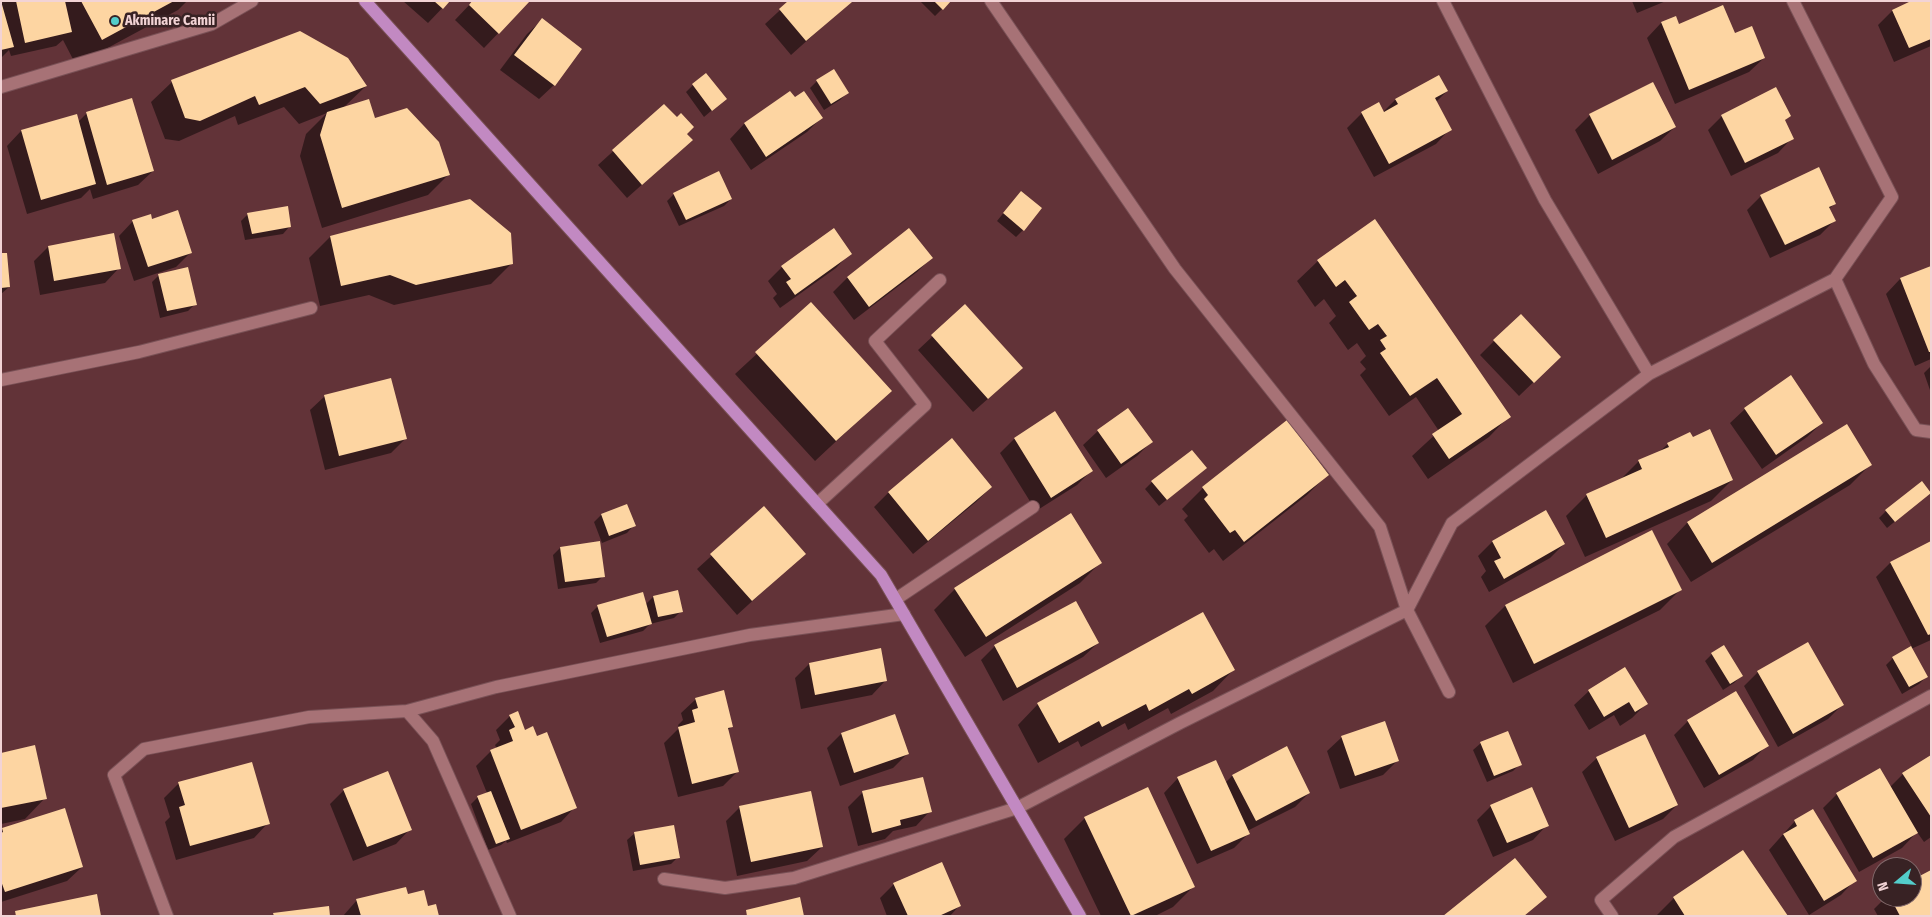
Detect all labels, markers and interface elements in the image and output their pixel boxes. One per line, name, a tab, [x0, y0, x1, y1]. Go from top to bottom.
place label: Akminare Camii	[125, 13, 215, 29]
marker: Akminare Camii	[109, 15, 121, 27]
north arrow	[1872, 857, 1922, 907]
text: N	[1874, 880, 1893, 893]

